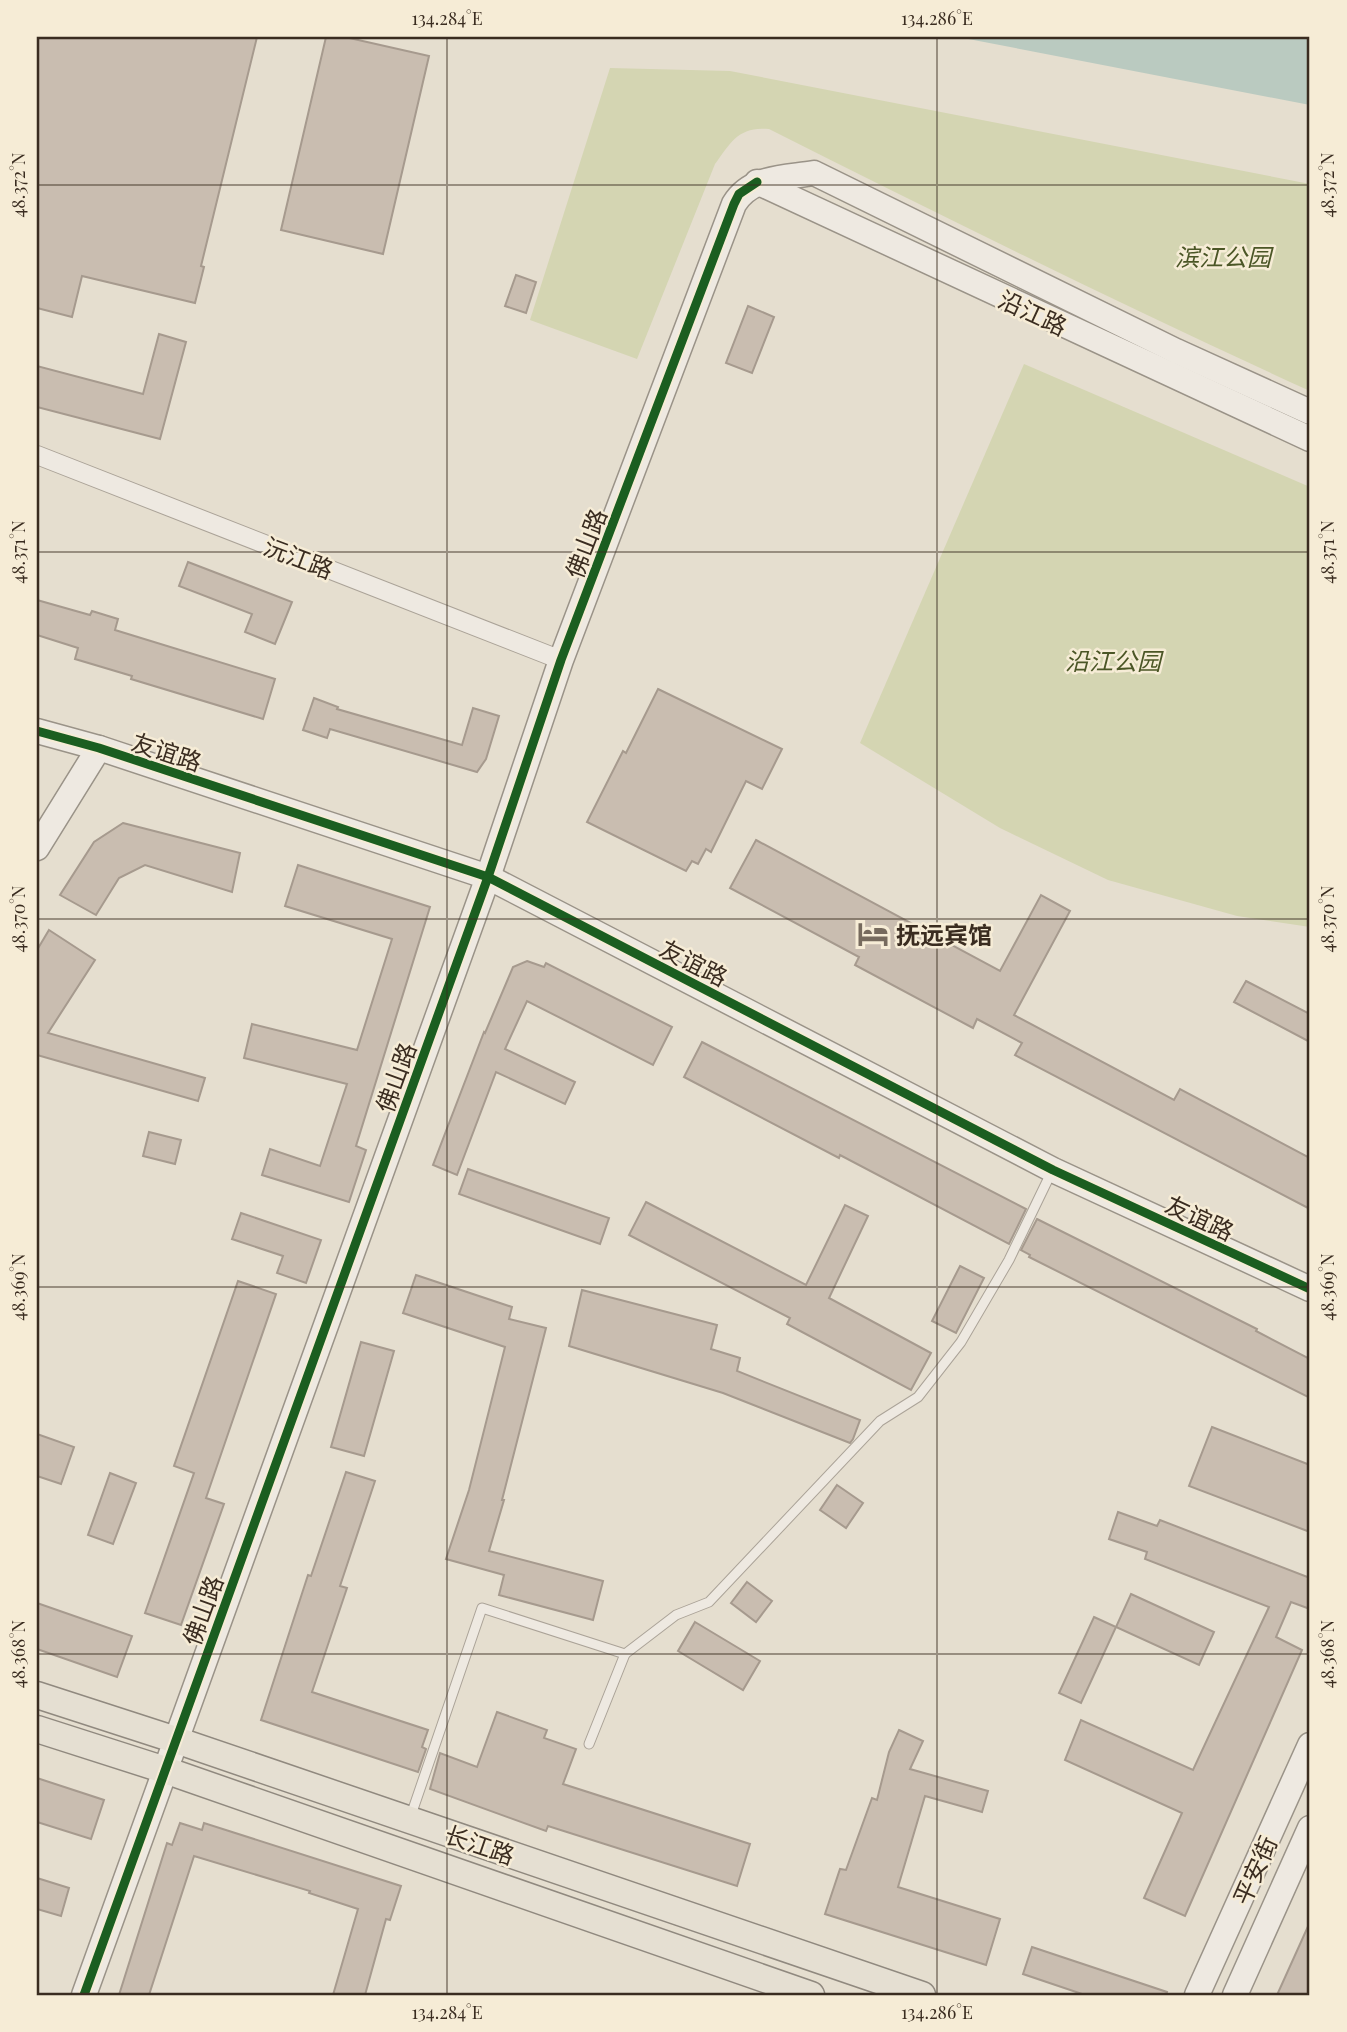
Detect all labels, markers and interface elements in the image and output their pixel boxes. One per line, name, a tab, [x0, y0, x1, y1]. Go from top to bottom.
text: 134.284°E	[411, 6, 483, 30]
text: 134.286°E	[901, 6, 973, 30]
text: 48.372°N	[6, 152, 30, 218]
text: 48.372°N	[1315, 152, 1339, 218]
park label: 滨江公园	[1175, 240, 1274, 272]
street label: 沿江路	[994, 282, 1072, 342]
street label: 佛山路	[557, 504, 613, 582]
text: 48.371°N	[6, 520, 30, 584]
text: 48.371°N	[1315, 520, 1339, 584]
street label: 沅江路	[260, 529, 338, 585]
park label: 沿江公园	[1065, 644, 1164, 676]
street label: 友谊路	[128, 725, 206, 777]
text: 48.370°N	[6, 885, 30, 953]
text: 48.370°N	[1315, 885, 1339, 953]
hotel icon: 抚远宾馆	[856, 917, 890, 951]
place label: 抚远宾馆	[896, 918, 992, 950]
street label: 友谊路	[655, 931, 733, 993]
street label: 佛山路	[368, 1038, 422, 1116]
street label: 友谊路	[1161, 1187, 1239, 1247]
text: 48.369°N	[6, 1253, 30, 1321]
text: 48.369°N	[1315, 1253, 1339, 1321]
street label: 佛山路	[175, 1571, 229, 1649]
text: 48.368°N	[6, 1620, 30, 1688]
text: 48.368°N	[1315, 1620, 1339, 1688]
street label: 长江路	[441, 1817, 519, 1871]
street label: 平安街	[1225, 1831, 1283, 1909]
text: 134.284°E	[411, 2000, 483, 2024]
text: 134.286°E	[901, 2000, 973, 2024]

